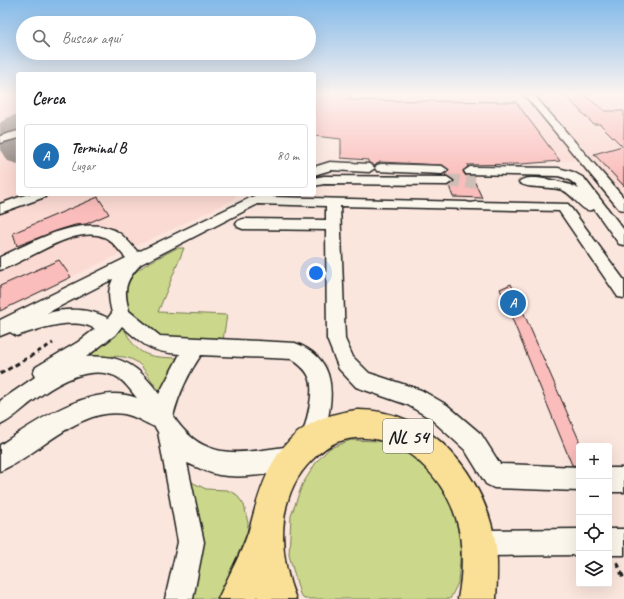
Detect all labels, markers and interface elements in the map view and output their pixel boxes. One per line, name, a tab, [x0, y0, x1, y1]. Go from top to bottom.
search box	[16, 16, 316, 60]
icon: search	[30, 27, 52, 49]
text: Buscar aquí	[62, 29, 121, 48]
text: Cerca	[32, 88, 65, 109]
text: Terminal B	[71, 139, 126, 158]
text: A	[43, 148, 49, 164]
text: 80 m	[277, 148, 299, 164]
text: Lugar	[71, 158, 95, 174]
your location	[306, 263, 326, 283]
pin: A	[500, 288, 526, 318]
road number: NL 54	[383, 419, 433, 453]
map controls	[576, 443, 612, 587]
button: +	[576, 443, 612, 479]
button: −	[576, 479, 612, 515]
button: locate	[576, 515, 612, 551]
button: layers	[576, 551, 612, 587]

